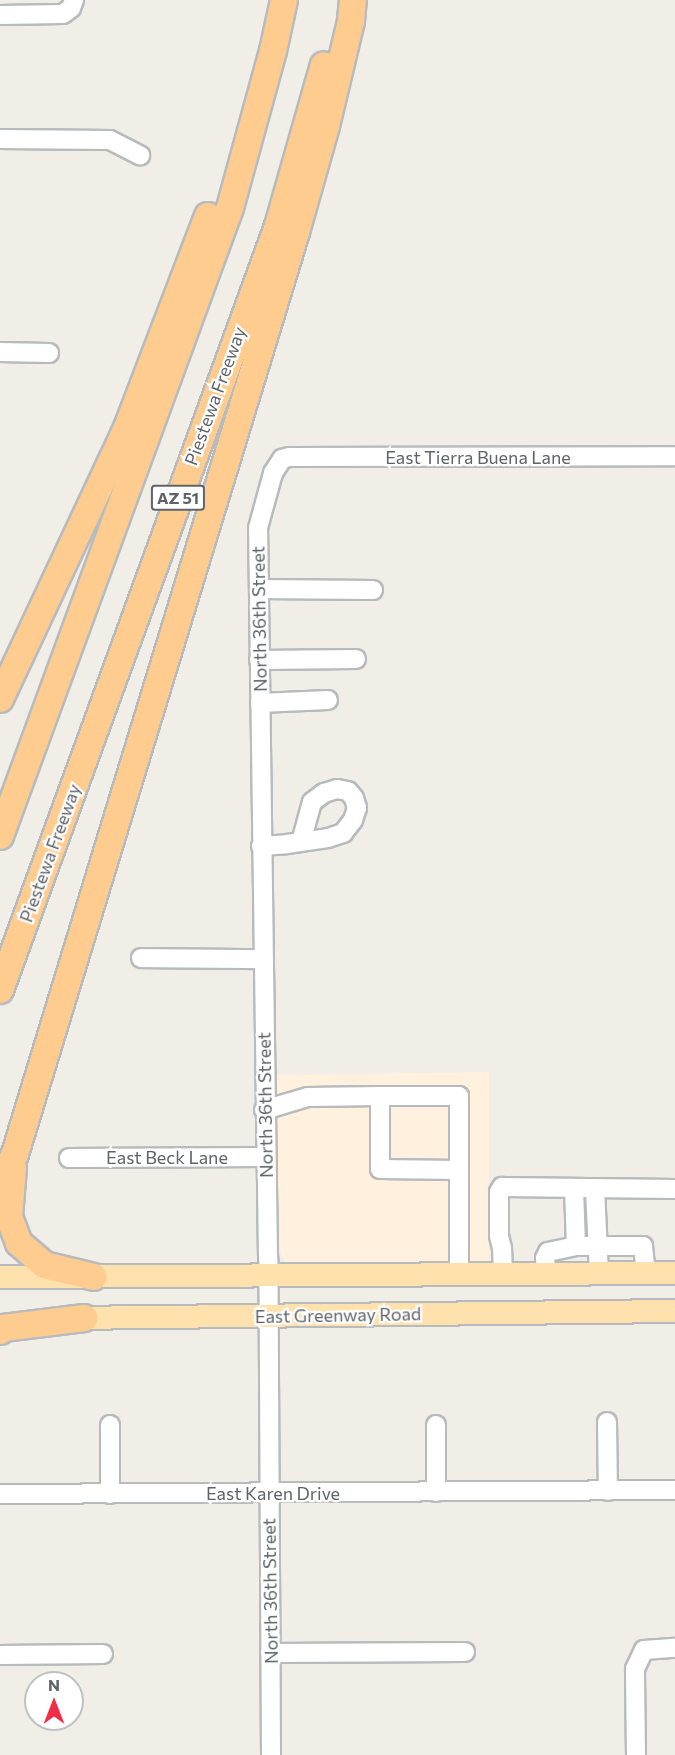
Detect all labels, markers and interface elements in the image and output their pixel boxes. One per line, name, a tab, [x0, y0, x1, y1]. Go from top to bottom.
street label: Piestewa Freeway	[180, 324, 250, 468]
street label: East Tierra Buena Lane	[385, 446, 571, 468]
road number: AZ 51	[150, 485, 207, 511]
street label: North 36th Street	[247, 546, 271, 692]
street label: Piestewa Freeway	[15, 781, 85, 925]
street label: North 36th Street	[253, 1032, 277, 1178]
street label: East Beck Lane	[106, 1146, 228, 1168]
street label: East Greenway Road	[255, 1303, 421, 1327]
street label: East Karen Drive	[206, 1482, 340, 1504]
street label: North 36th Street	[258, 1518, 282, 1664]
north arrow	[24, 1671, 84, 1731]
text: N	[48, 1675, 60, 1694]

